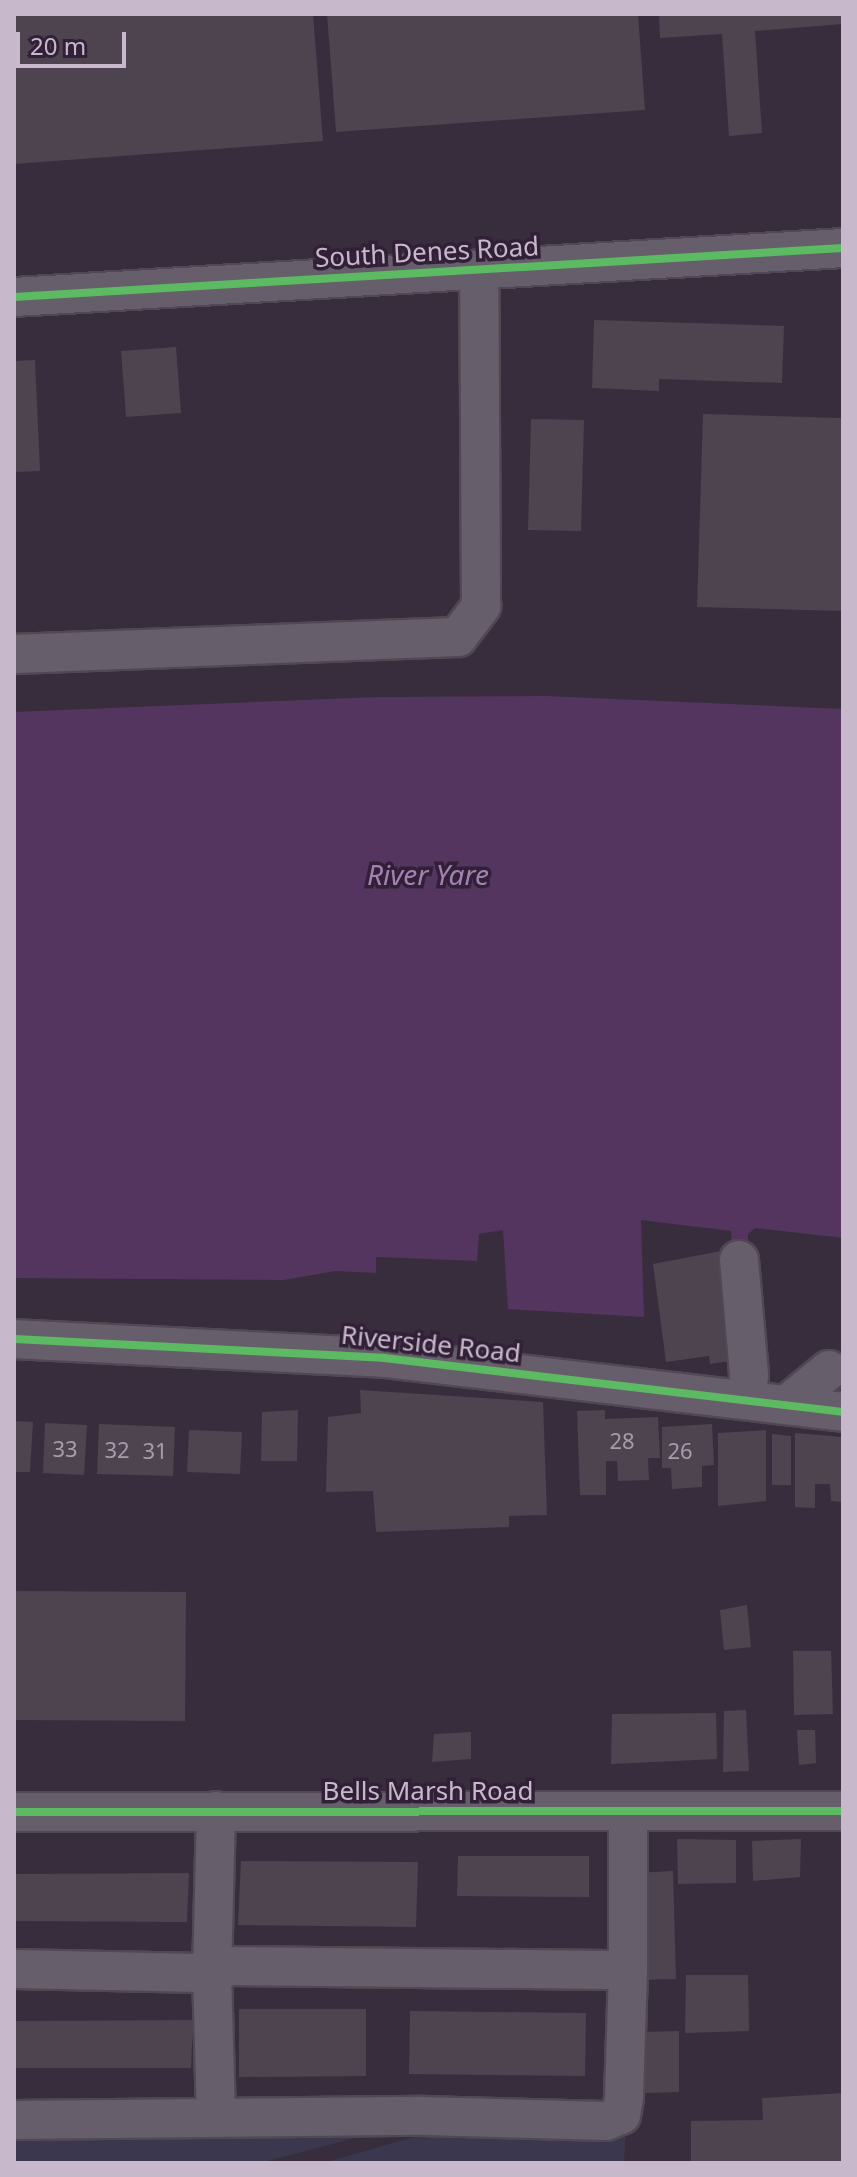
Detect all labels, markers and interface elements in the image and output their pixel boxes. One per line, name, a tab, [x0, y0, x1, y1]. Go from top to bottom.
scale bar	[20, 16, 130, 66]
text: 20 m	[30, 29, 86, 62]
street label: South Denes Road	[314, 231, 540, 273]
water label: River Yare	[367, 857, 489, 891]
street label: Riverside Road	[340, 1319, 522, 1369]
house number: 28	[609, 1428, 635, 1454]
house number: 33	[52, 1436, 78, 1462]
house number: 32	[104, 1437, 130, 1463]
house number: 31	[142, 1438, 168, 1464]
house number: 26	[667, 1438, 693, 1464]
street label: Bells Marsh Road	[323, 1775, 533, 1807]

